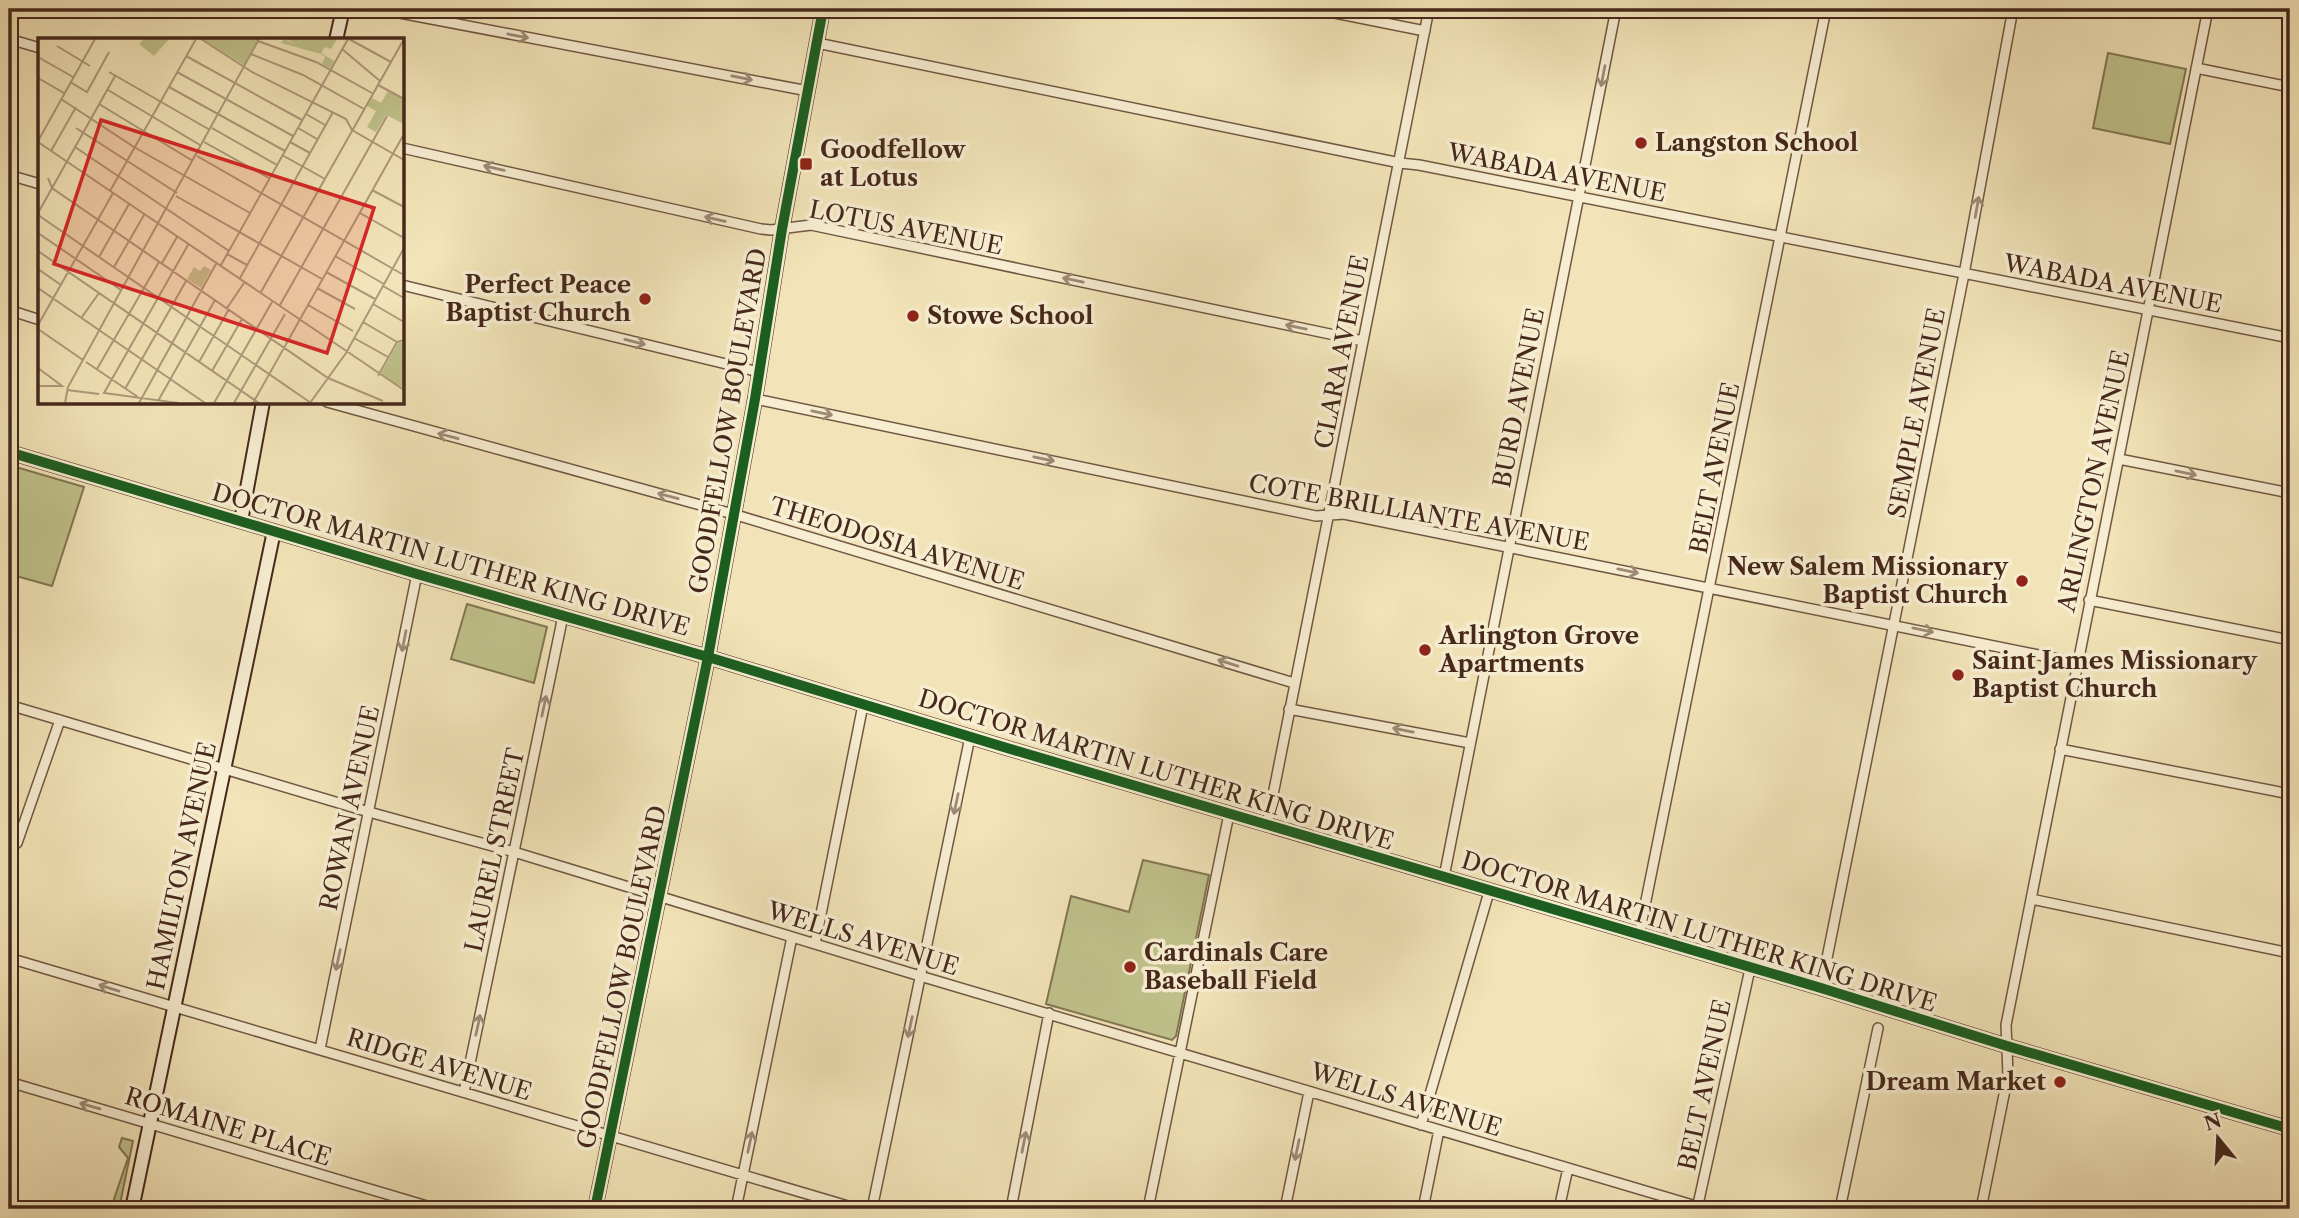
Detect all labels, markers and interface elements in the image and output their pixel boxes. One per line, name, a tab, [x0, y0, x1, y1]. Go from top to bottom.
one-way arrow	[506, 29, 529, 43]
inset map	[38, 38, 404, 404]
one-way arrow	[1596, 64, 1609, 87]
one-way arrow	[730, 72, 753, 86]
place label: Langston School	[1655, 128, 1858, 157]
place label: Goodfellow at Lotus	[820, 135, 967, 192]
marker: Langston School	[1633, 135, 1649, 151]
street label: WABADA AVENUE	[1444, 137, 1669, 208]
marker: Goodfellow at Lotus	[798, 156, 814, 172]
one-way arrow	[483, 161, 506, 175]
street label: LOTUS AVENUE	[807, 195, 1005, 260]
one-way arrow	[1970, 196, 1984, 219]
one-way arrow	[705, 211, 727, 224]
street label: GOODFELLOW BOULEVARD	[683, 246, 772, 596]
street label: WABADA AVENUE	[2000, 248, 2225, 319]
street label: CLARA AVENUE	[1309, 253, 1374, 451]
place label: Perfect Peace Baptist Church	[446, 270, 632, 327]
one-way arrow	[1062, 273, 1085, 287]
marker: Perfect Peace Baptist Church	[637, 291, 653, 307]
place label: Stowe School	[927, 301, 1093, 330]
street label: BURD AVENUE	[1487, 306, 1550, 490]
street label: SEMPLE AVENUE	[1882, 306, 1951, 520]
marker: Stowe School	[905, 308, 921, 324]
one-way arrow	[1285, 319, 1308, 333]
one-way arrow	[624, 336, 646, 349]
street label: ARLINGTON AVENUE	[2051, 348, 2135, 615]
street label: BELT AVENUE	[1684, 380, 1745, 556]
one-way arrow	[810, 407, 833, 421]
one-way arrow	[437, 429, 460, 442]
one-way arrow	[1032, 453, 1055, 467]
one-way arrow	[2174, 466, 2197, 480]
street label: COTE BRILLIANTE AVENUE	[1247, 468, 1592, 557]
street label: DOCTOR MARTIN LUTHER KING DRIVE	[209, 477, 693, 642]
one-way arrow	[657, 489, 679, 502]
street label: THEODOSIA AVENUE	[766, 491, 1028, 596]
place label: New Salem Missionary Baptist Church	[1727, 552, 2009, 609]
one-way arrow	[1616, 565, 1639, 579]
marker: New Salem Missionary Baptist Church	[2014, 573, 2030, 589]
place label: Arlington Grove Apartments	[1438, 621, 1639, 678]
one-way arrow	[1911, 624, 1934, 638]
one-way arrow	[396, 629, 410, 652]
marker: Arlington Grove Apartments	[1417, 642, 1433, 658]
place label: Saint James Missionary Baptist Church	[1972, 646, 2258, 703]
one-way arrow	[1218, 656, 1240, 669]
marker: Saint James Missionary Baptist Church	[1950, 667, 1966, 683]
street label: DOCTOR MARTIN LUTHER KING DRIVE	[915, 683, 1397, 856]
one-way arrow	[538, 695, 552, 718]
street label: ROWAN AVENUE	[314, 703, 385, 913]
one-way arrow	[1392, 723, 1415, 737]
street label: HAMILTON AVENUE	[141, 739, 222, 992]
street label: LAUREL STREET	[459, 745, 530, 954]
one-way arrow	[948, 792, 962, 815]
street label: GOODFELLOW BOULEVARD	[571, 803, 672, 1151]
street label: DOCTOR MARTIN LUTHER KING DRIVE	[1458, 845, 1940, 1018]
street label: WELLS AVENUE	[763, 895, 962, 981]
place label: Cardinals Care Baseball Field	[1144, 938, 1328, 995]
one-way arrow	[331, 948, 345, 971]
marker: Cardinals Care Baseball Field	[1122, 959, 1138, 975]
one-way arrow	[98, 981, 120, 994]
street label: BELT AVENUE	[1672, 997, 1737, 1173]
one-way arrow	[472, 1014, 486, 1037]
one-way arrow	[902, 1015, 916, 1038]
street label: RIDGE AVENUE	[343, 1023, 535, 1106]
street label: WELLS AVENUE	[1306, 1056, 1505, 1142]
place label: Dream Market	[1865, 1067, 2046, 1096]
marker: Dream Market	[2052, 1074, 2068, 1090]
street label: ROMAINE PLACE	[121, 1081, 335, 1172]
one-way arrow	[79, 1099, 101, 1112]
north arrow	[2184, 1102, 2254, 1172]
text: N	[2201, 1109, 2224, 1136]
one-way arrow	[743, 1131, 757, 1154]
one-way arrow	[1017, 1131, 1031, 1154]
one-way arrow	[1290, 1138, 1304, 1161]

